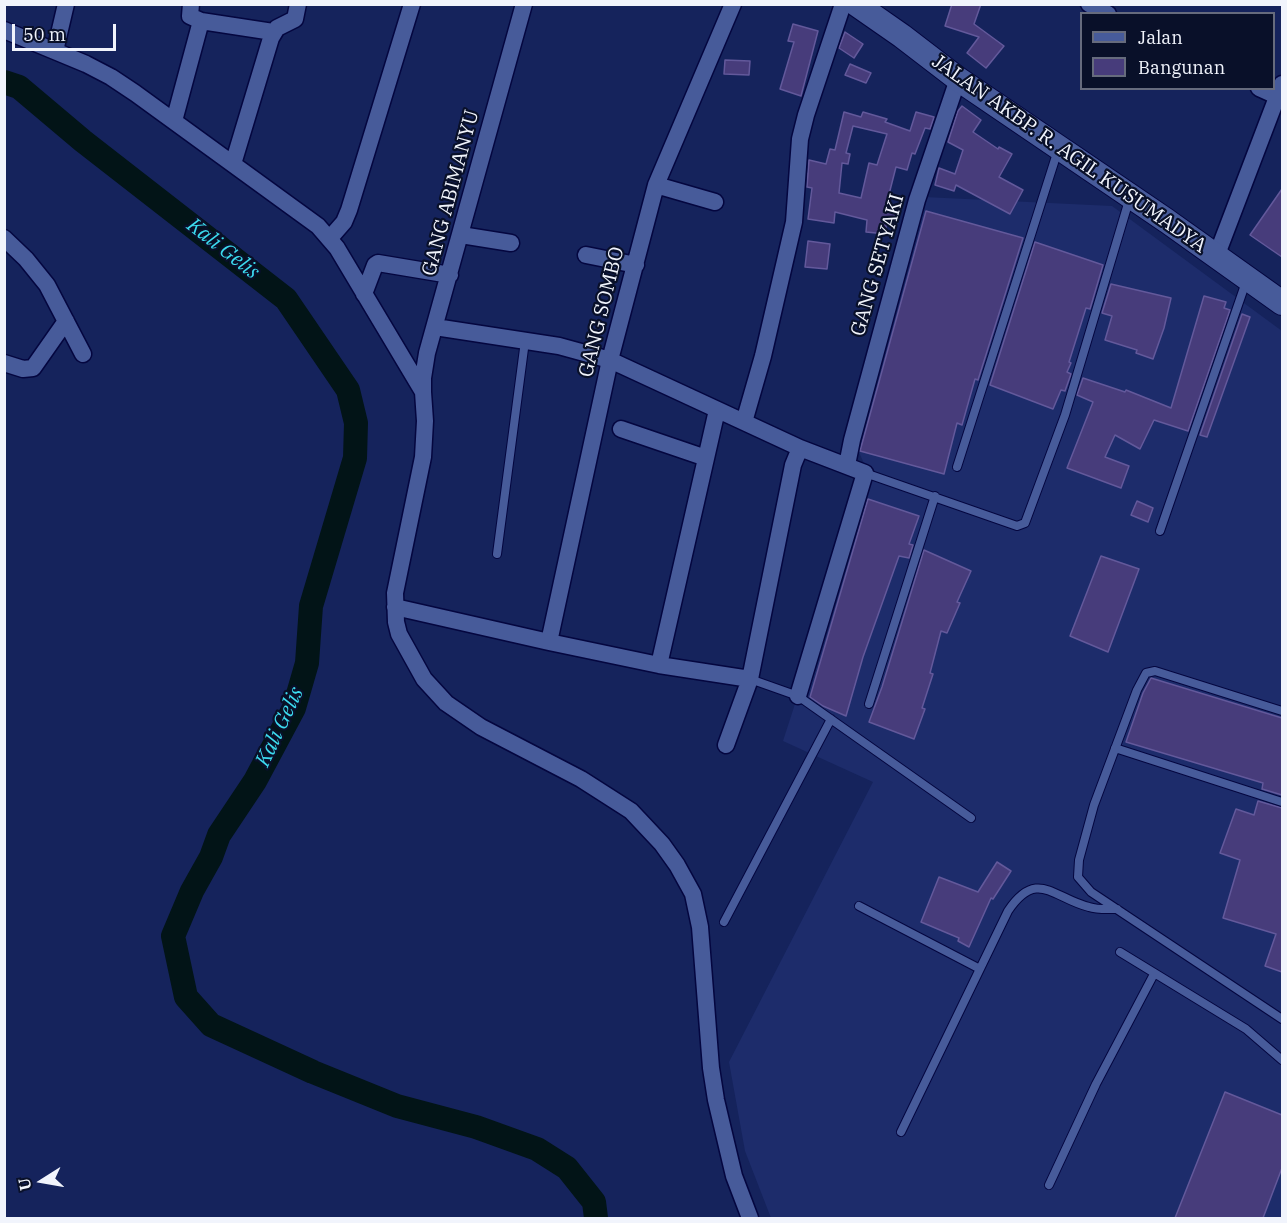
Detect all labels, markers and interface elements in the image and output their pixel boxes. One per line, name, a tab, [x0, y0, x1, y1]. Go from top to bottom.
scale bar	[15, 12, 118, 50]
legend	[1080, 12, 1275, 90]
text: 50 m	[23, 23, 66, 46]
text: Jalan	[1138, 26, 1183, 49]
street label: JALAN AKBP. R. AGIL KUSUMADYA	[927, 50, 1211, 258]
text: Bangunan	[1138, 56, 1225, 79]
street label: GANG ABIMANYU	[417, 107, 485, 279]
street label: GANG SETYAKI	[846, 191, 910, 339]
water label: Kali Gelis	[182, 213, 264, 285]
street label: GANG SOMBO	[574, 244, 630, 380]
water label: Kali Gelis	[251, 683, 309, 771]
north arrow	[12, 1151, 72, 1211]
text: U	[13, 1176, 35, 1192]

